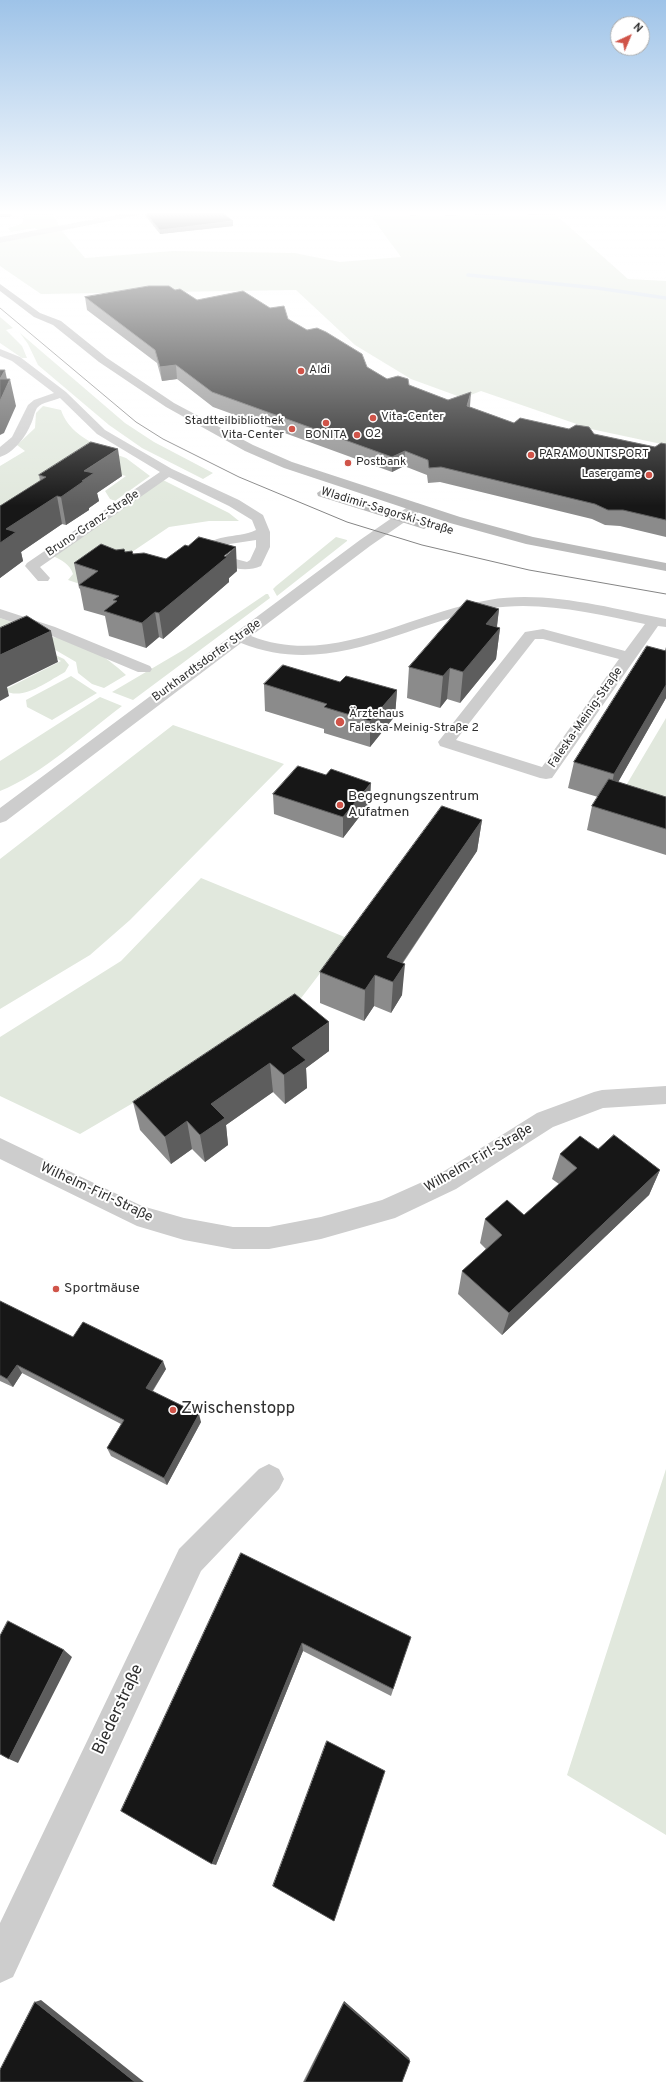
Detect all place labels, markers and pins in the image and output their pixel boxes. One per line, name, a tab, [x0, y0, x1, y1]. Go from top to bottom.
place label: Aldi	[309, 364, 330, 378]
marker: Aldi	[296, 366, 306, 376]
place label: Vita-Center	[381, 411, 444, 425]
marker: Vita-Center	[368, 413, 378, 423]
place label: Stadtteilbibliothek Vita-Center	[184, 415, 284, 443]
marker: BONITA	[321, 418, 331, 428]
marker: Stadtteilbibliothek Vita-Center	[287, 424, 297, 434]
place label: O2	[365, 428, 381, 442]
place label: BONITA	[305, 429, 347, 443]
marker: O2	[352, 430, 362, 440]
place label: PARAMOUNTSPORT	[539, 448, 649, 462]
marker: PARAMOUNTSPORT	[526, 450, 536, 460]
place label: Postbank	[356, 456, 406, 470]
marker: Postbank	[343, 458, 353, 468]
place label: Lasergame	[581, 468, 641, 482]
marker: Lasergame	[644, 470, 654, 480]
place label: Ärztehaus Faleska-Meinig-Straße 2	[349, 708, 479, 736]
marker: Ärztehaus Faleska-Meinig-Straße 2	[334, 716, 346, 728]
place label: Begegnungszentrum Aufatmen	[348, 789, 479, 822]
marker: Begegnungszentrum Aufatmen	[335, 800, 345, 810]
place label: Sportmäuse	[64, 1281, 140, 1297]
marker: Sportmäuse	[51, 1284, 61, 1294]
place label: Zwischenstopp	[181, 1400, 295, 1420]
marker: Zwischenstopp	[168, 1405, 178, 1415]

